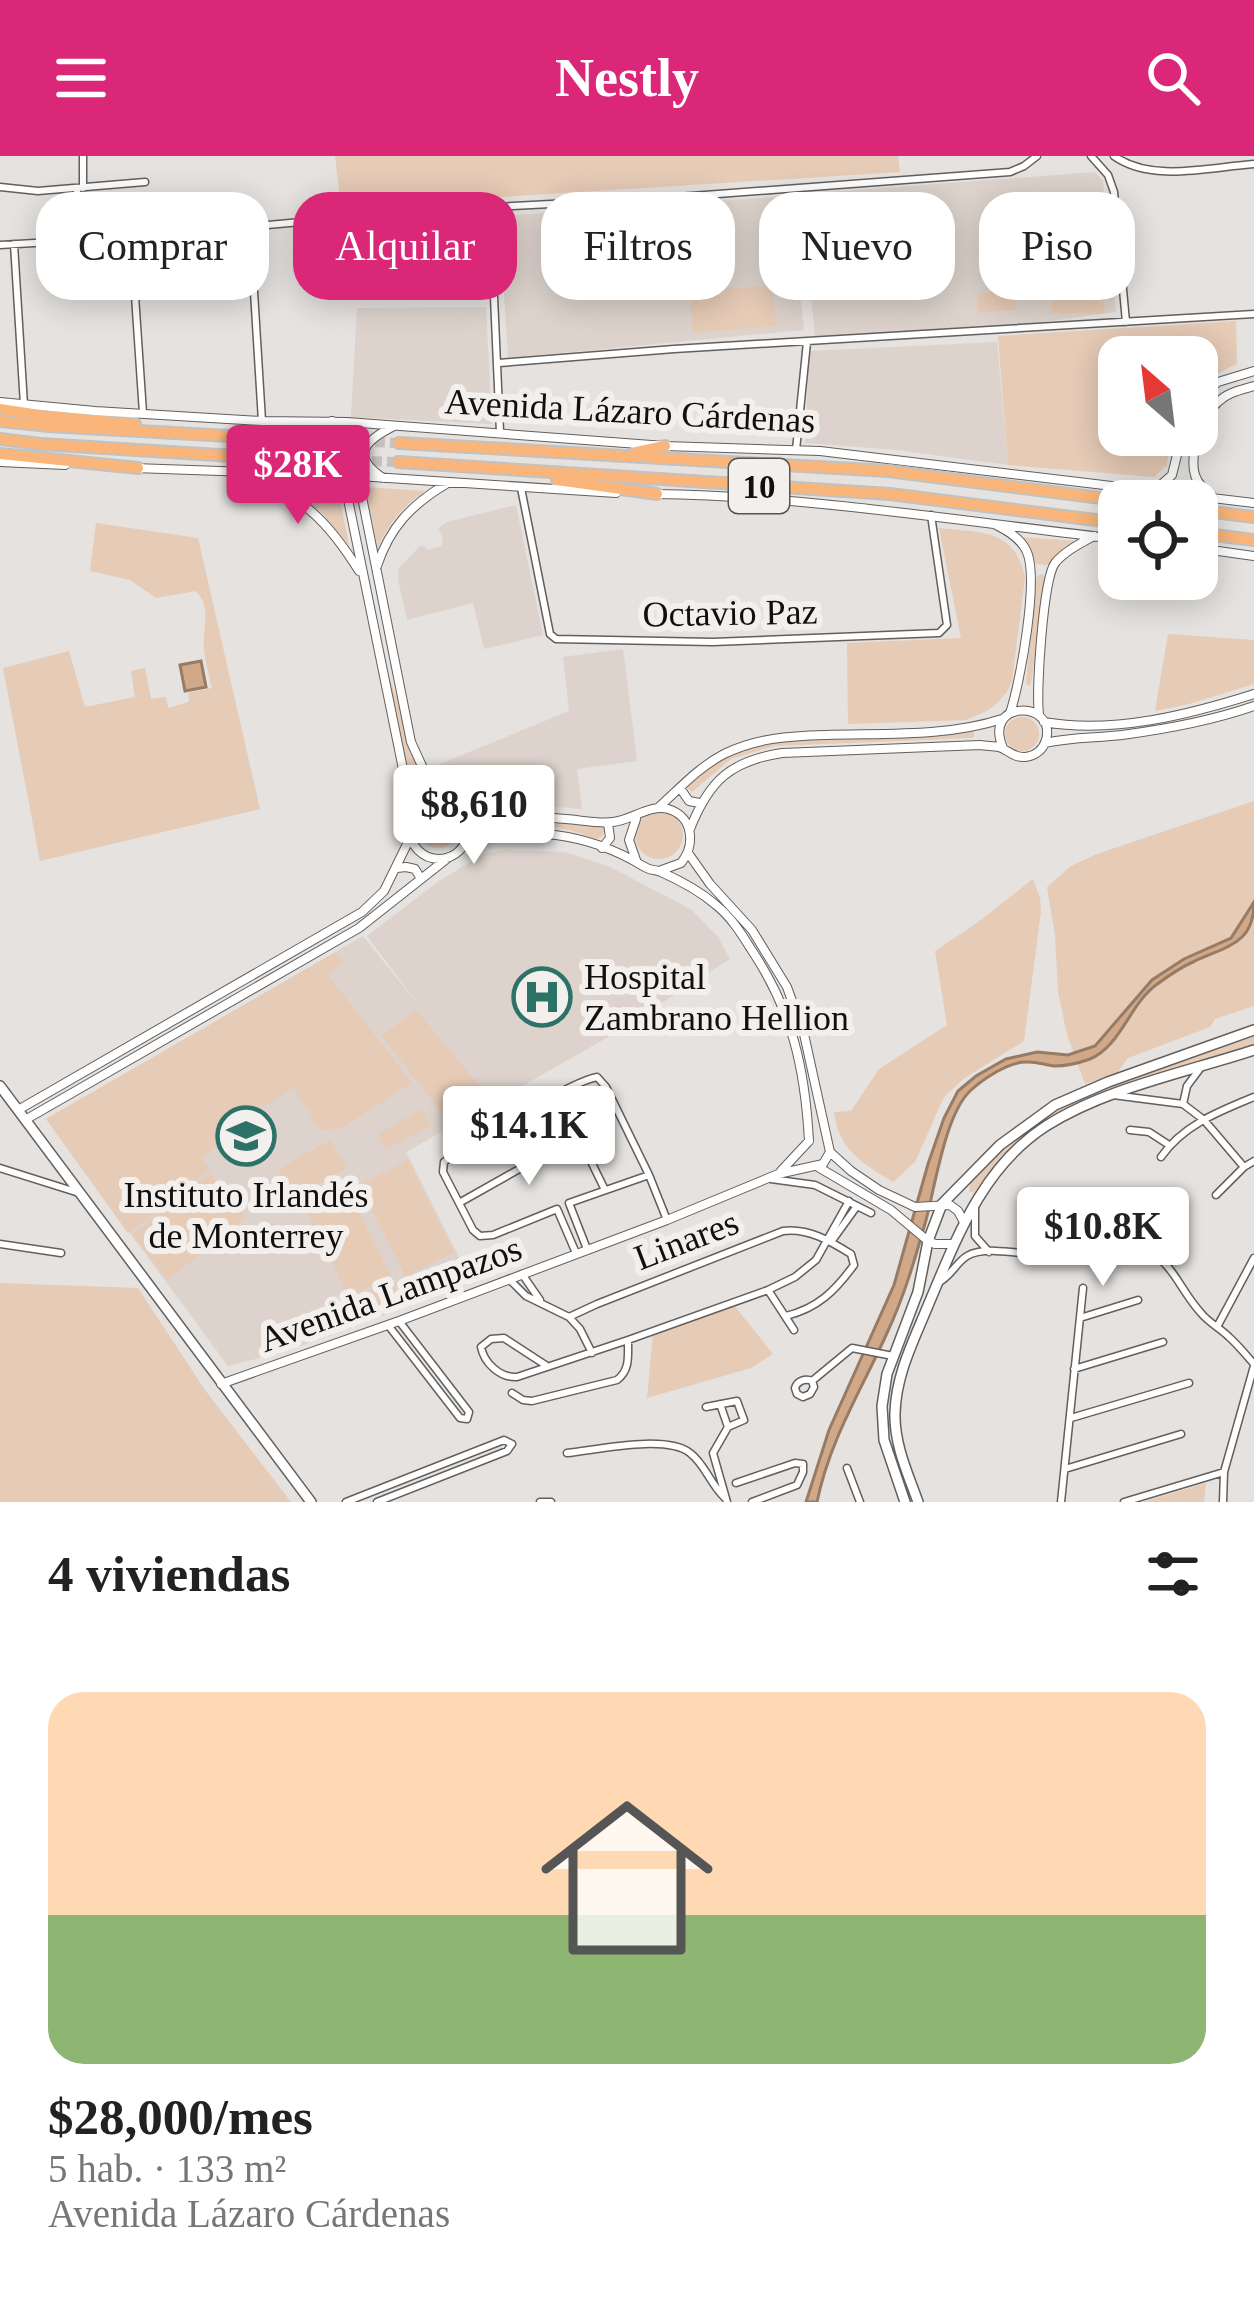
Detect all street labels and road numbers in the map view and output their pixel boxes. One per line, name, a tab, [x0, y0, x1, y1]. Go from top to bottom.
street label: Avenida Lázaro Cárdenas	[444, 381, 816, 441]
road number: 10	[729, 459, 789, 513]
street label: Octavio Paz	[642, 591, 818, 635]
street label: Linares	[629, 1202, 744, 1278]
street label: Avenida Lampazos	[254, 1228, 527, 1360]

